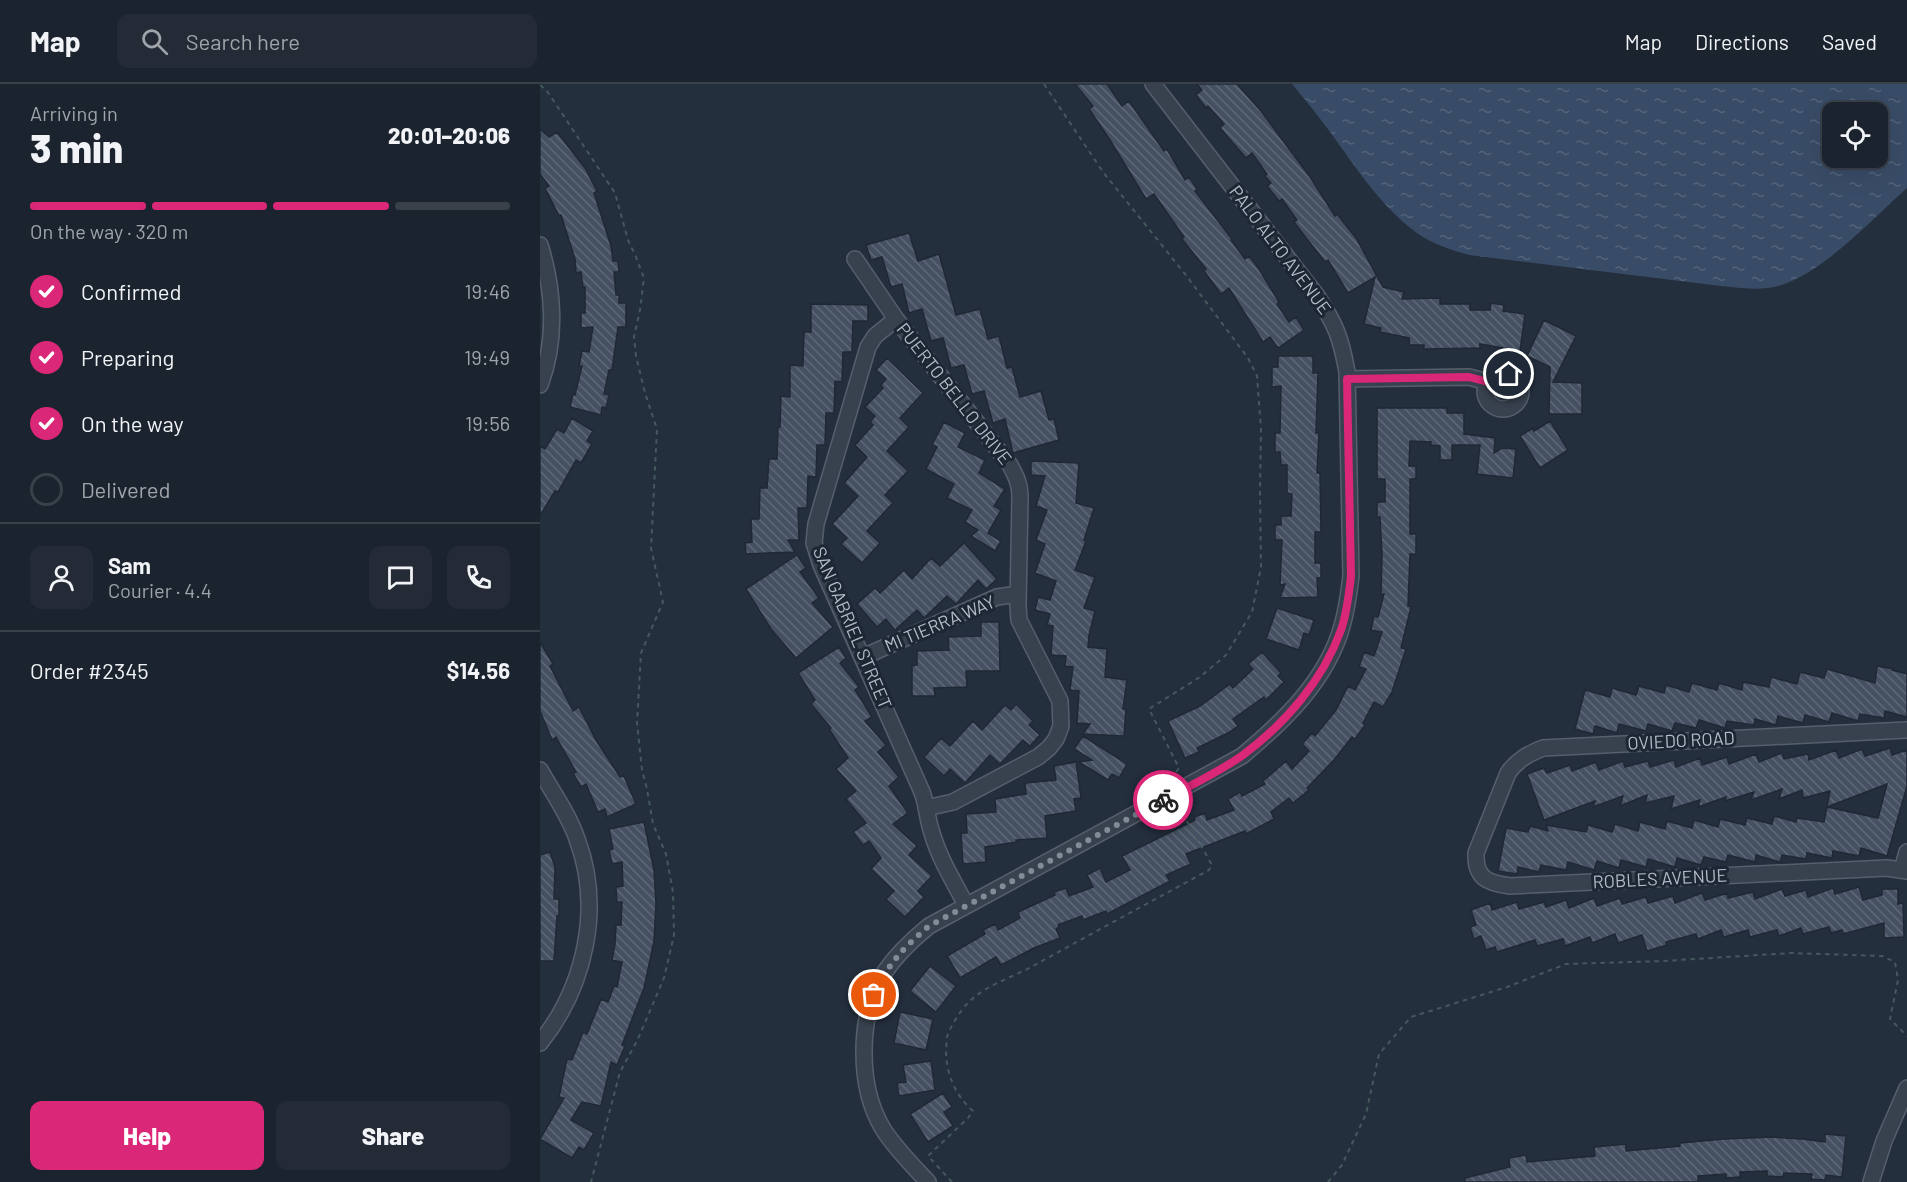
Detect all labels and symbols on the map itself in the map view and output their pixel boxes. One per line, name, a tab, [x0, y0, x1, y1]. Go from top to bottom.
street label: PALO ALTO AVENUE	[1225, 181, 1336, 318]
street label: PUERTO BELLO DRIVE	[893, 318, 1017, 469]
pin	[1483, 348, 1534, 399]
street label: SAN GABRIEL STREET	[809, 543, 897, 712]
street label: MI TIERRA WAY	[881, 590, 998, 656]
street label: OVIEDO ROAD	[1627, 726, 1735, 754]
courier	[1133, 770, 1193, 830]
street label: ROBLES AVENUE	[1592, 863, 1728, 893]
pin	[848, 969, 899, 1020]

